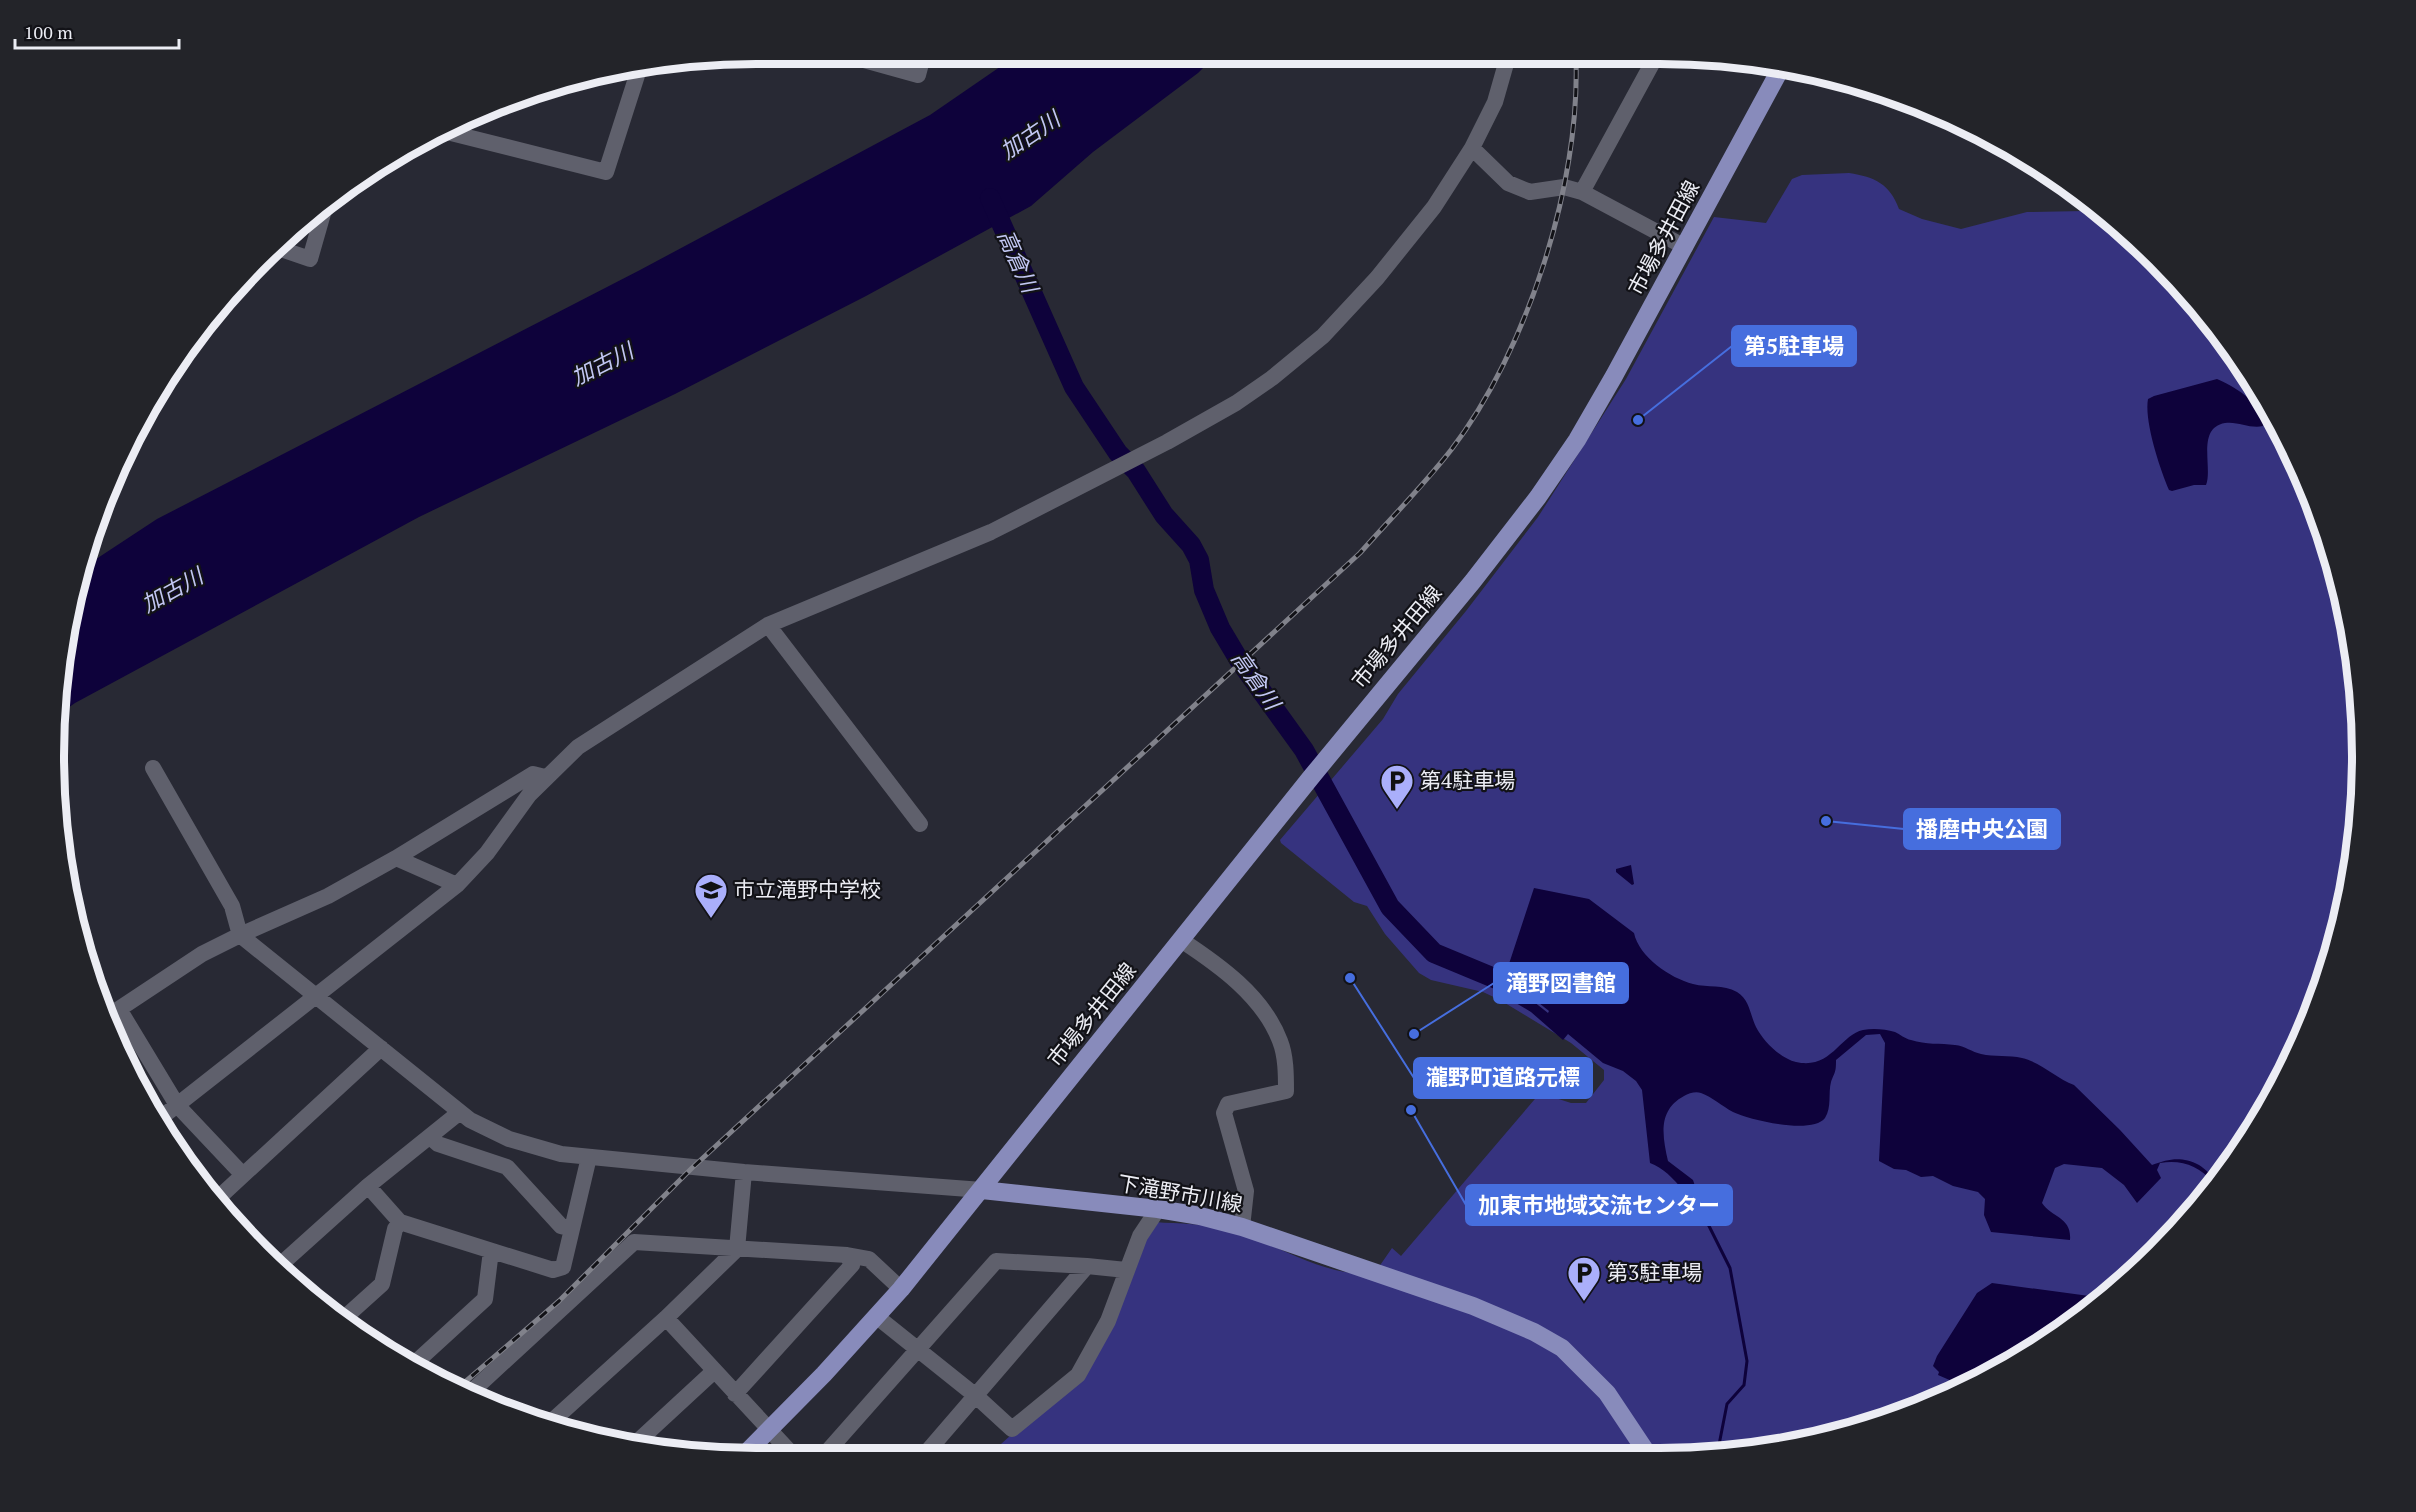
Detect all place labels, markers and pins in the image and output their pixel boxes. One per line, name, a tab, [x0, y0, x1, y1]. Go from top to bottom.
callout: 第5駐車場	[1732, 326, 1856, 366]
parking icon: 第4駐車場	[1379, 763, 1415, 810]
place label: 第4駐車場	[1420, 766, 1515, 794]
callout: 播磨中央公園	[1904, 809, 2060, 849]
school or university icon: 市立滝野中学校	[693, 872, 729, 919]
place label: 市立滝野中学校	[734, 875, 881, 903]
callout: 滝野図書館	[1494, 963, 1628, 1003]
callout: 瀧野町道路元標	[1414, 1058, 1592, 1098]
callout: 加東市地域交流センター	[1466, 1185, 1732, 1225]
parking icon: 第3駐車場	[1566, 1255, 1602, 1302]
place label: 第3駐車場	[1607, 1258, 1702, 1286]

